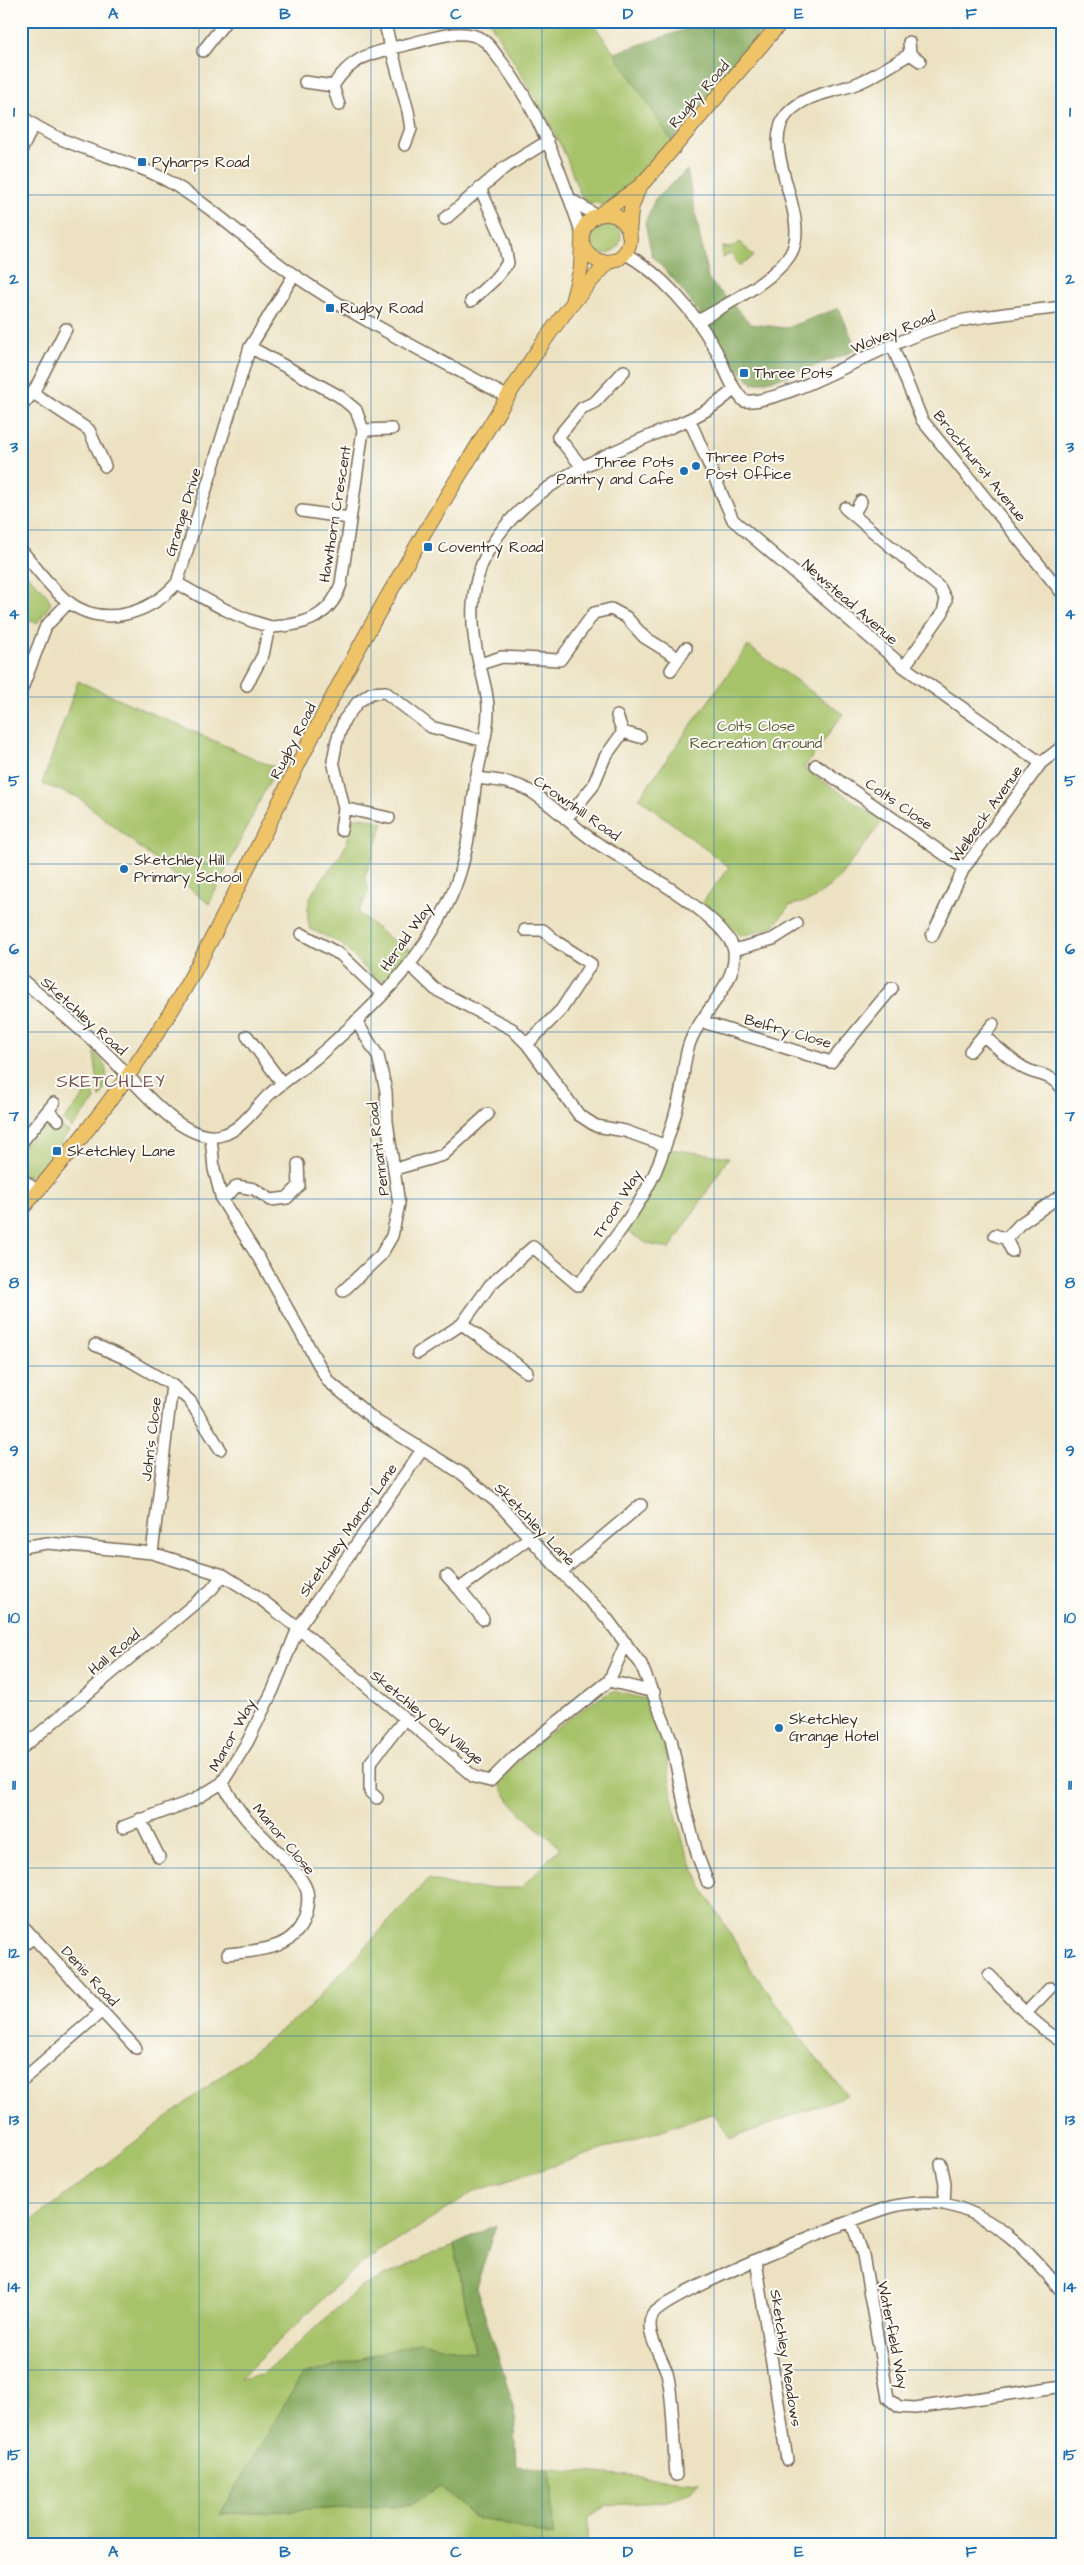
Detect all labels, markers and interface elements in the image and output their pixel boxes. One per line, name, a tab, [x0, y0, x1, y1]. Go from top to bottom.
text: A	[108, 3, 119, 25]
text: B	[279, 3, 291, 25]
text: C	[450, 3, 462, 25]
text: D	[623, 3, 634, 25]
text: E	[794, 3, 804, 25]
text: F	[965, 3, 977, 25]
street label: Rugby Road	[664, 56, 736, 133]
text: 1	[13, 101, 16, 123]
text: 1	[1069, 101, 1072, 123]
place label: Pyharps Road	[152, 152, 250, 174]
marker: Pyharps Road	[136, 156, 148, 168]
text: 2	[8, 268, 19, 290]
text: 2	[1064, 268, 1075, 290]
place label: Rugby Road	[340, 298, 423, 320]
marker: Rugby Road	[324, 302, 336, 314]
street label: Wolvey Road	[848, 306, 939, 360]
place label: Three Pots	[754, 363, 833, 384]
marker: Three Pots	[738, 367, 750, 379]
street label: Brockhurst Avenue	[928, 406, 1031, 526]
text: 3	[9, 436, 19, 458]
text: 3	[1065, 436, 1075, 458]
street label: Hawthorn Crescent	[314, 444, 357, 584]
place label: Three Pots Post Office	[706, 447, 791, 485]
place label: Three Pots Pantry and Cafe	[557, 452, 674, 491]
marker: Three Pots Post Office	[690, 460, 702, 472]
street label: Grange Drive	[160, 465, 208, 559]
marker: Three Pots Pantry and Cafe	[678, 465, 690, 477]
place label: Coventry Road	[438, 537, 544, 559]
marker: Coventry Road	[422, 541, 434, 553]
street label: Newstead Avenue	[797, 555, 902, 650]
text: 4	[9, 603, 20, 625]
text: 4	[1065, 603, 1076, 625]
street label: Rugby Road	[265, 699, 323, 784]
park label: Colts Close Recreation Ground	[690, 716, 823, 754]
street label: Welbeck Avenue	[945, 761, 1028, 867]
text: 5	[8, 770, 20, 792]
text: 5	[1064, 770, 1076, 792]
street label: Crownhill Road	[529, 771, 625, 846]
street label: Colts Close	[861, 773, 937, 835]
place label: Sketchley Hill Primary School	[134, 850, 242, 889]
marker: Sketchley Hill Primary School	[118, 863, 130, 875]
street label: Herald Way	[375, 899, 439, 976]
text: 6	[9, 938, 19, 960]
text: 6	[1065, 938, 1075, 960]
street label: Sketchley Road	[35, 972, 131, 1062]
street label: Belfry Close	[742, 1009, 834, 1055]
district label: SKETCHLEY	[56, 1069, 166, 1094]
street label: Pennant Road	[362, 1101, 395, 1197]
text: 7	[8, 1105, 19, 1127]
text: 7	[1064, 1105, 1075, 1127]
place label: Sketchley Lane	[67, 1141, 175, 1163]
marker: Sketchley Lane	[51, 1145, 63, 1157]
street label: Troon Way	[588, 1166, 648, 1243]
text: 8	[9, 1272, 20, 1294]
text: 8	[1065, 1272, 1076, 1294]
street label: John's Close	[136, 1396, 167, 1482]
text: 9	[9, 1440, 19, 1462]
text: 9	[1065, 1440, 1075, 1462]
street label: Sketchley Manor Lane	[294, 1459, 403, 1602]
street label: Sketchley Lane	[489, 1478, 580, 1571]
text: 10	[8, 1607, 20, 1629]
text: 10	[1064, 1607, 1076, 1629]
street label: Hall Road	[84, 1624, 145, 1680]
street label: Sketchley Old Village	[365, 1665, 488, 1771]
street label: Manor Way	[204, 1695, 262, 1776]
place label: Sketchley Grange Hotel	[789, 1709, 879, 1748]
marker: Sketchley Grange Hotel	[773, 1722, 785, 1734]
text: 11	[12, 1774, 17, 1796]
text: 11	[1068, 1774, 1073, 1796]
street label: Manor Close	[248, 1799, 320, 1880]
text: 12	[8, 1942, 20, 1964]
street label: Denis Road	[56, 1942, 123, 2011]
text: 12	[1064, 1942, 1076, 1964]
text: 13	[9, 2109, 20, 2131]
text: 13	[1065, 2109, 1076, 2131]
text: 14	[8, 2276, 21, 2298]
text: 14	[1064, 2276, 1077, 2298]
street label: Waterfield Way	[871, 2279, 913, 2391]
street label: Sketchley Meadows	[763, 2288, 807, 2429]
text: 15	[7, 2444, 21, 2466]
text: 15	[1063, 2444, 1077, 2466]
text: A	[108, 2541, 119, 2563]
text: B	[279, 2541, 291, 2563]
text: C	[450, 2541, 462, 2563]
text: D	[623, 2541, 634, 2563]
text: E	[794, 2541, 804, 2563]
text: F	[965, 2541, 977, 2563]

